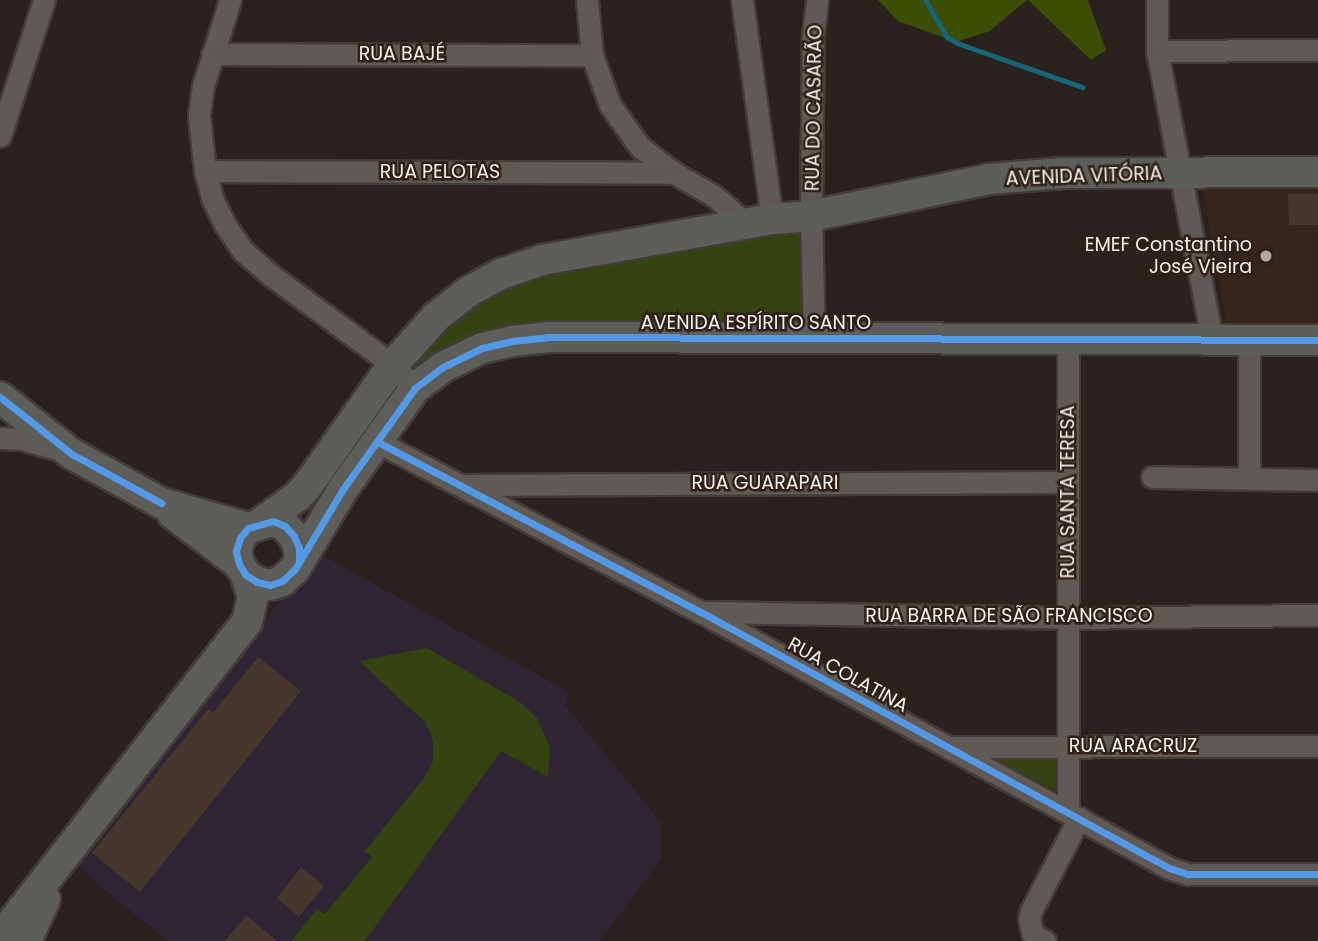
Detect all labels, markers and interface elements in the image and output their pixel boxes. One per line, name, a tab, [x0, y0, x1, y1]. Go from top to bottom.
street label: RUA DO CASARÃO	[801, 25, 827, 191]
street label: RUA BAJÉ	[359, 43, 445, 65]
street label: RUA PELOTAS	[380, 161, 500, 183]
street label: AVENIDA VITÓRIA	[1005, 162, 1163, 190]
place label: EMEF Constantino José Vieira	[1085, 234, 1252, 278]
marker: EMEF Constantino José Vieira	[1258, 248, 1274, 264]
street label: AVENIDA ESPÍRITO SANTO	[641, 312, 871, 334]
street label: RUA SANTA TERESA	[1057, 405, 1079, 579]
street label: RUA GUARAPARI	[691, 472, 839, 494]
street label: RUA BARRA DE SÃO FRANCISCO	[865, 605, 1153, 627]
street label: RUA COLATINA	[784, 633, 912, 717]
street label: RUA ARACRUZ	[1069, 735, 1197, 757]

